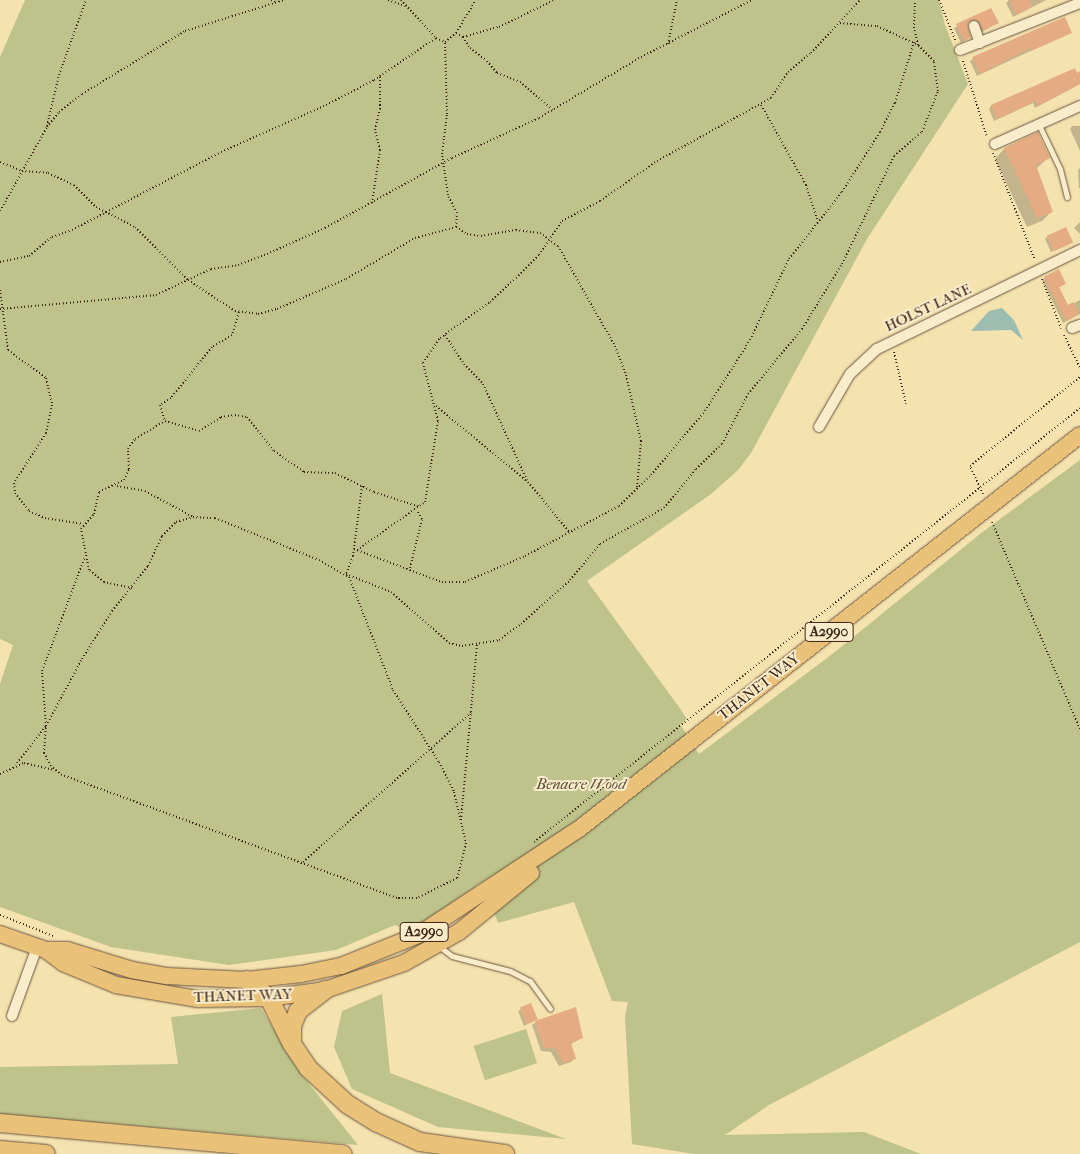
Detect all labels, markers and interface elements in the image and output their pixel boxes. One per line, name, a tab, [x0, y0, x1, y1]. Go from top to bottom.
street label: HOLST LANE	[882, 280, 974, 336]
road number: A2990	[804, 620, 854, 644]
street label: THANET WAY	[715, 649, 803, 725]
park label: Benacre Wood	[536, 776, 626, 794]
road number: A2990	[399, 920, 449, 944]
street label: THANET WAY	[193, 985, 293, 1007]

